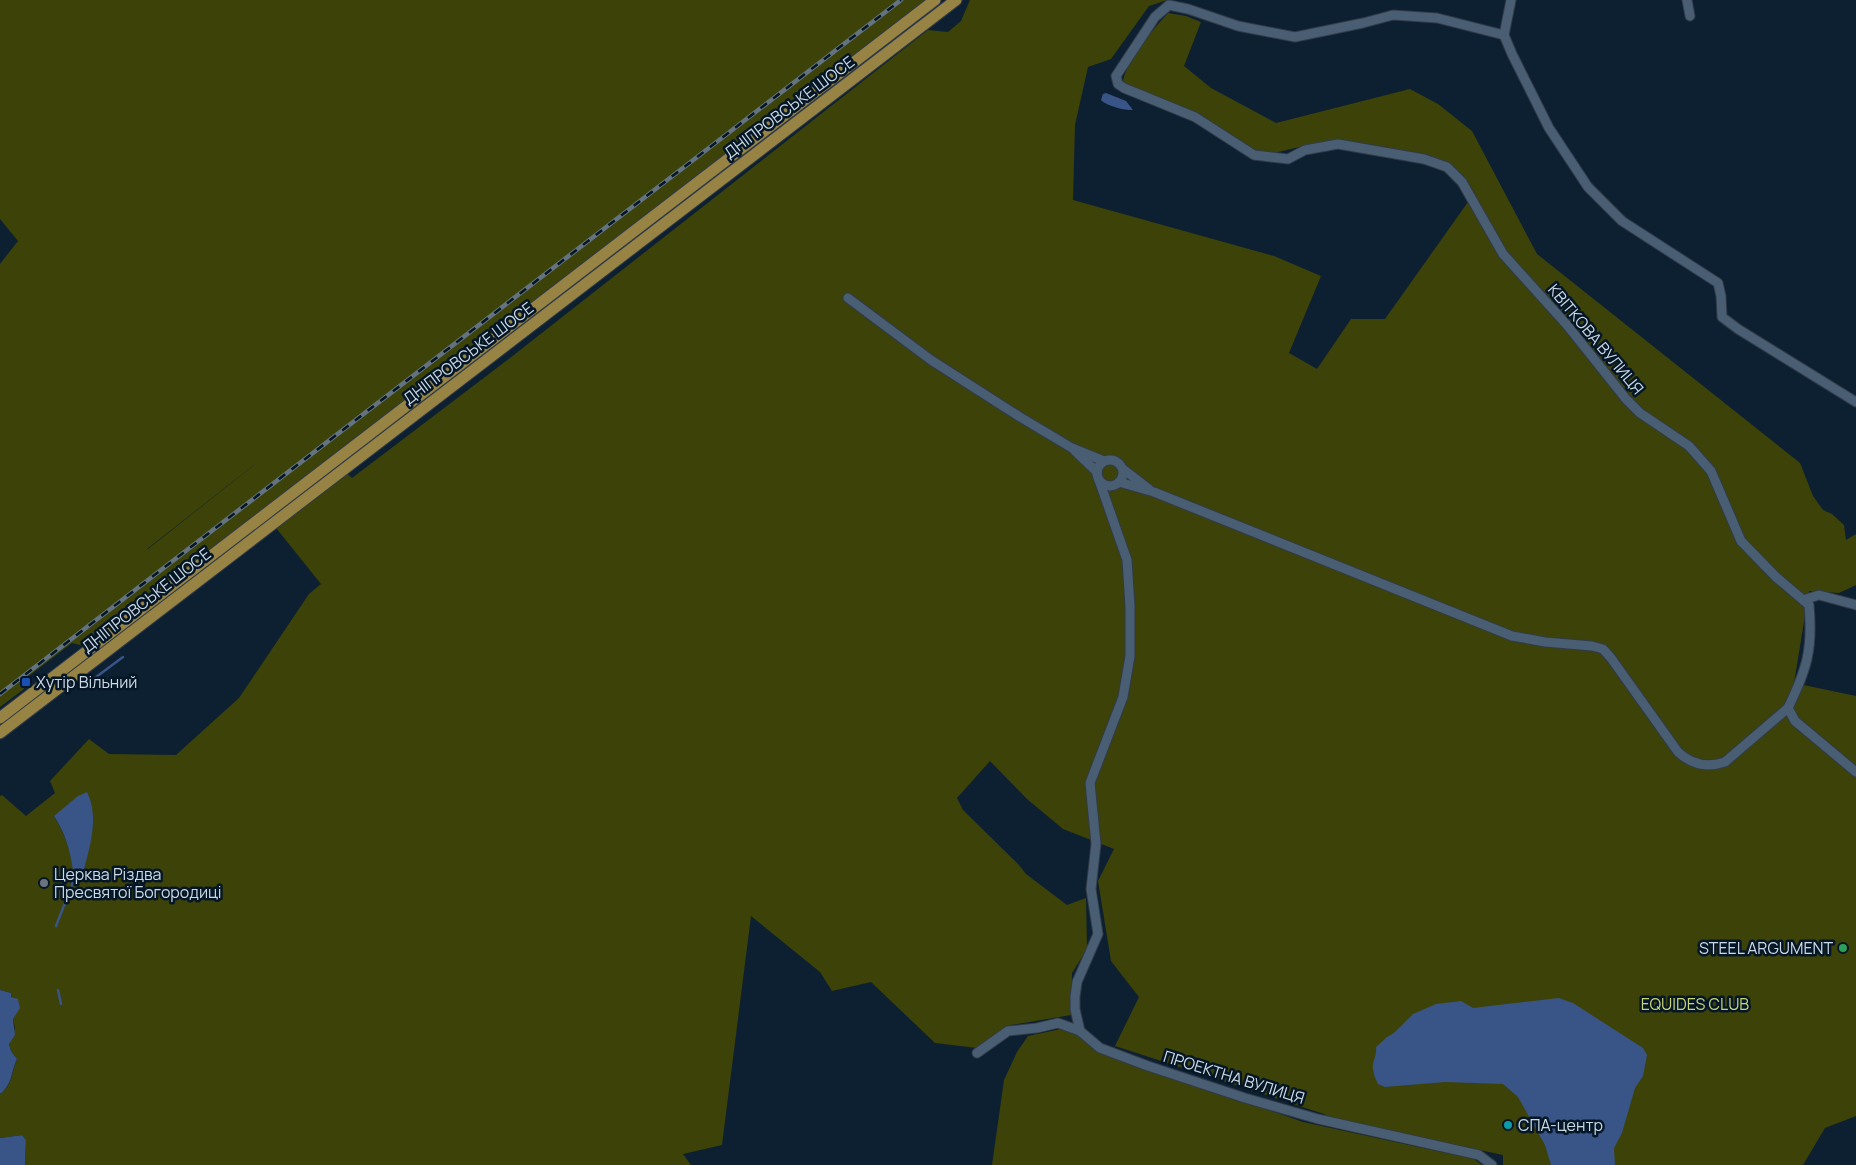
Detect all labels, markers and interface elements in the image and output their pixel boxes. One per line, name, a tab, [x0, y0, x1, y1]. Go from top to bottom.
street label: ДНІПРОВСЬКЕ ШОСЕ	[719, 51, 859, 163]
street label: КВІТКОВА ВУЛИЦЯ	[1543, 279, 1649, 399]
street label: ДНІПРОВСЬКЕ ШОСЕ	[398, 297, 538, 409]
street label: ДНІПРОВСЬКЕ ШОСЕ	[77, 543, 215, 657]
place label: Хутір Вільний	[36, 671, 137, 693]
marker: Хутір Вільний	[20, 676, 32, 688]
place label: Церква Різдва Пресвятої Богородиці	[54, 863, 222, 903]
marker: Церква Різдва Пресвятої Богородиці	[38, 877, 50, 889]
place label: STEEL ARGUMENT	[1699, 937, 1833, 959]
marker: STEEL ARGUMENT	[1837, 942, 1849, 954]
park label: EQUIDES CLUB	[1641, 993, 1749, 1015]
street label: ПРОЕКТНА ВУЛИЦЯ	[1161, 1045, 1307, 1109]
place label: СПА-центр	[1518, 1114, 1603, 1136]
marker: СПА-центр	[1502, 1119, 1514, 1131]

